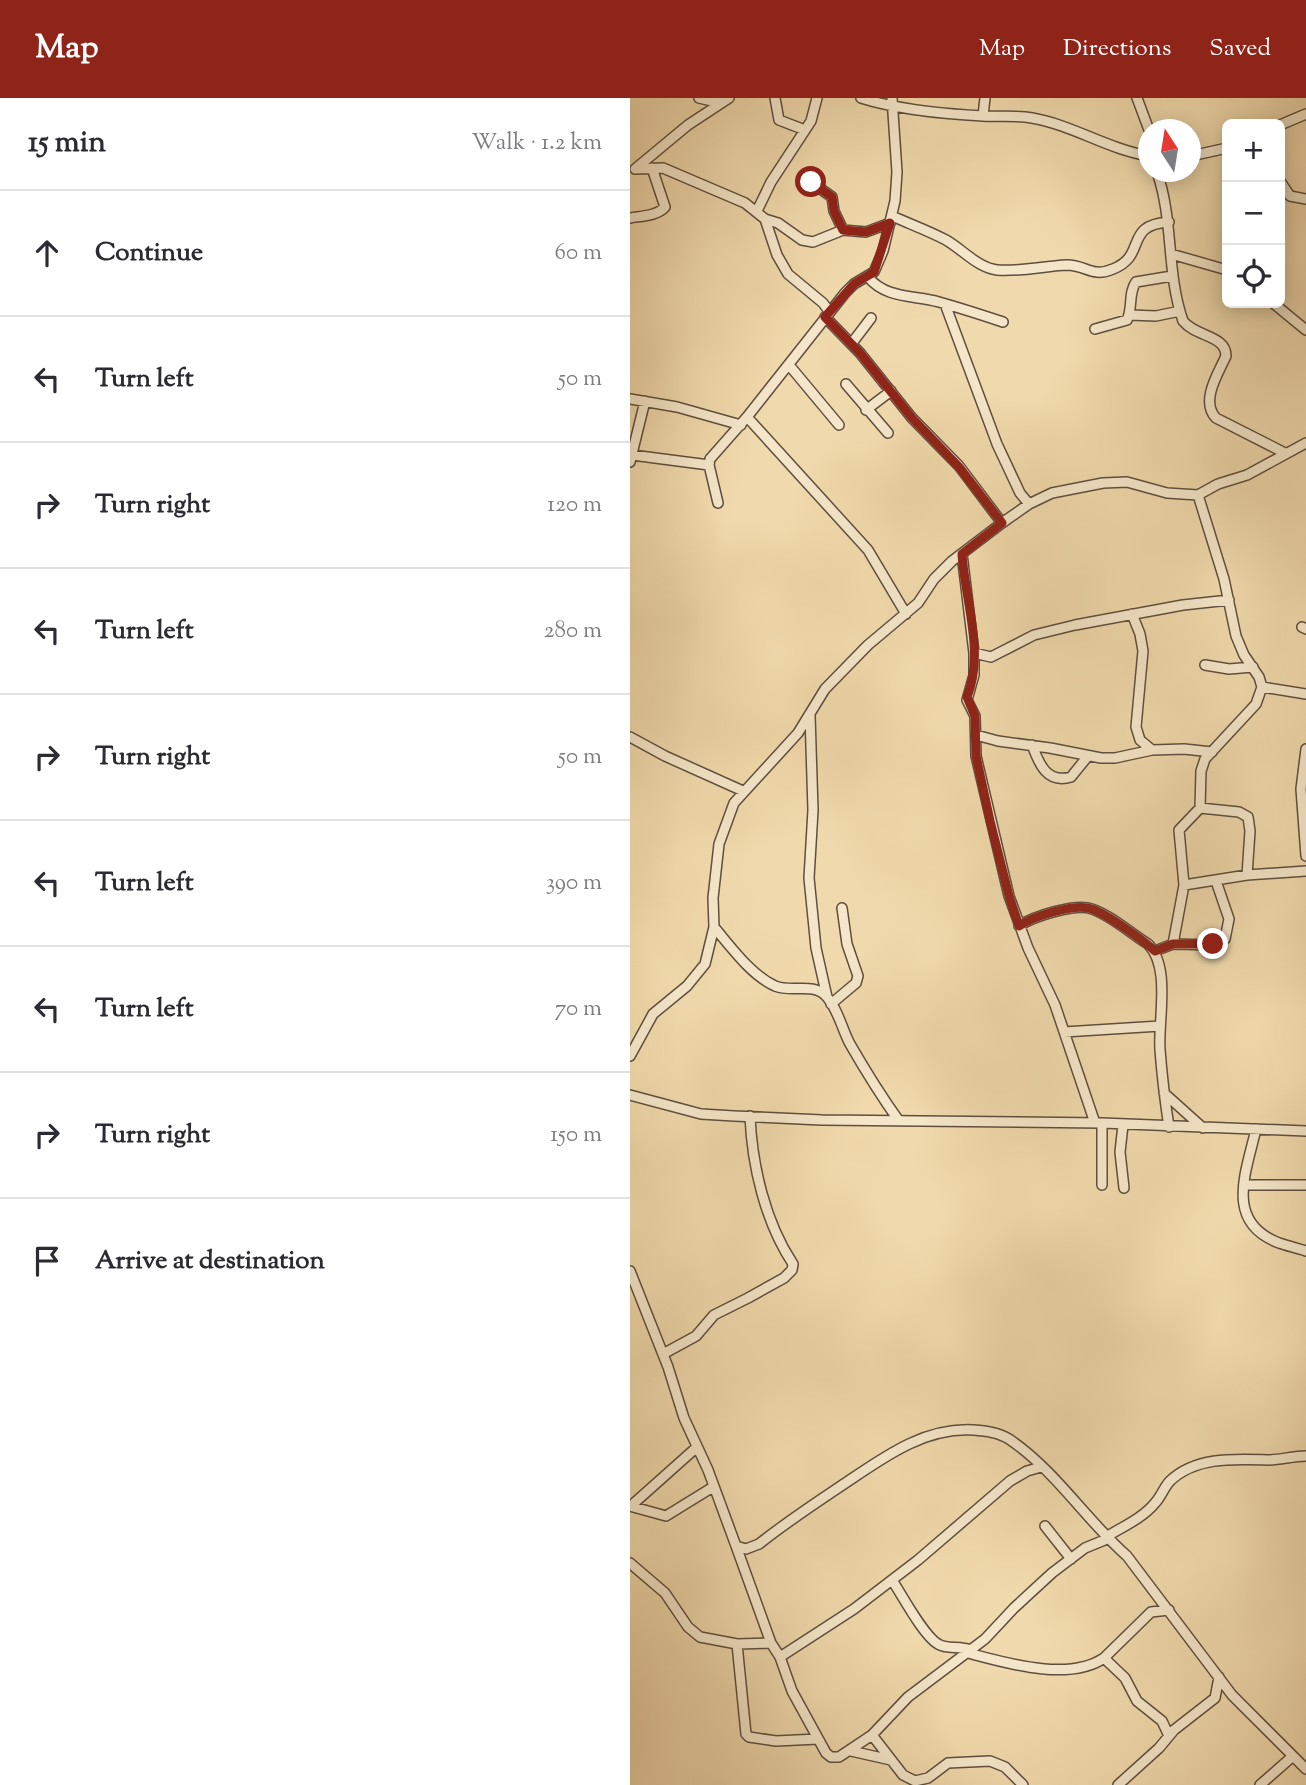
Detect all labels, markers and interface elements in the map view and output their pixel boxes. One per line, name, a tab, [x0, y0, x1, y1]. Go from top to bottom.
text: Map	[35, 25, 99, 73]
text: Map	[979, 32, 1025, 66]
text: Directions	[1063, 32, 1171, 66]
text: Saved	[1209, 32, 1271, 66]
north arrow	[1138, 119, 1201, 182]
map controls	[1222, 119, 1285, 308]
button: +	[1222, 119, 1285, 182]
text: 15 min	[28, 122, 106, 165]
text: Walk · 1.2 km	[472, 127, 602, 160]
route start	[795, 166, 826, 197]
button: −	[1222, 182, 1285, 245]
icon: ahead	[28, 234, 66, 272]
text: Continue	[95, 235, 203, 272]
text: 60 m	[554, 237, 602, 270]
button: locate	[1222, 245, 1285, 308]
icon: left	[28, 360, 66, 398]
text: Turn left	[95, 361, 194, 398]
text: 50 m	[558, 363, 602, 396]
icon: right	[28, 486, 66, 524]
text: Turn right	[95, 487, 210, 524]
text: 120 m	[547, 489, 602, 522]
icon: left	[28, 612, 66, 650]
text: Turn left	[95, 613, 194, 650]
text: 280 m	[544, 615, 602, 648]
icon: right	[28, 738, 66, 776]
text: Turn right	[95, 739, 210, 776]
text: 50 m	[558, 741, 602, 774]
icon: left	[28, 864, 66, 902]
text: Turn left	[95, 865, 194, 902]
text: 390 m	[546, 867, 602, 900]
route end	[1197, 928, 1228, 959]
icon: left	[28, 990, 66, 1028]
text: Turn left	[95, 991, 194, 1028]
text: 70 m	[555, 993, 602, 1026]
icon: right	[28, 1116, 66, 1154]
text: Turn right	[95, 1117, 210, 1154]
text: 150 m	[550, 1119, 602, 1152]
icon: arrive	[28, 1242, 66, 1280]
text: Arrive at destination	[95, 1243, 325, 1280]

